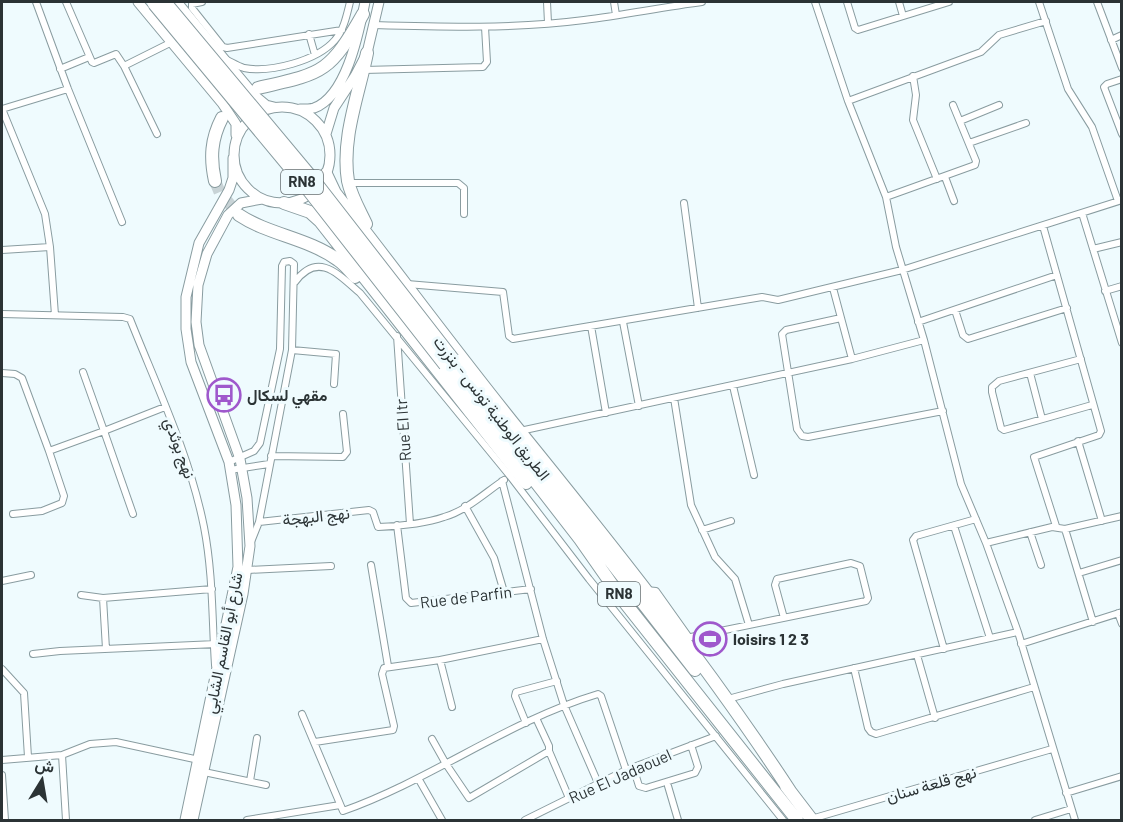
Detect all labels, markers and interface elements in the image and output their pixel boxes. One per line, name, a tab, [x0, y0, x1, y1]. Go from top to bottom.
road number: RN8	[281, 170, 323, 194]
street label: الطريق الوطنية تونس - بنزرت	[429, 332, 555, 485]
bus stop icon: مقهي لسكال	[206, 377, 242, 413]
place label: مقهي لسكال	[247, 385, 328, 409]
street label: Rue El Itr	[391, 398, 414, 462]
street label: نهج بوثدي	[156, 415, 200, 483]
street label: نهج البهجة	[281, 503, 351, 531]
street label: شارع أبو القاسم الشابي	[200, 571, 250, 716]
street label: Rue de Parfin	[419, 581, 513, 612]
road number: RN8	[598, 582, 640, 606]
sports icon: loisirs 1 2 3	[692, 621, 728, 657]
place label: loisirs 1 2 3	[733, 629, 809, 648]
street label: Rue El Jadaouel	[565, 744, 674, 807]
north arrow	[12, 750, 72, 810]
text: ش	[34, 754, 56, 777]
street label: نهج قلعة سنان	[884, 762, 979, 808]

